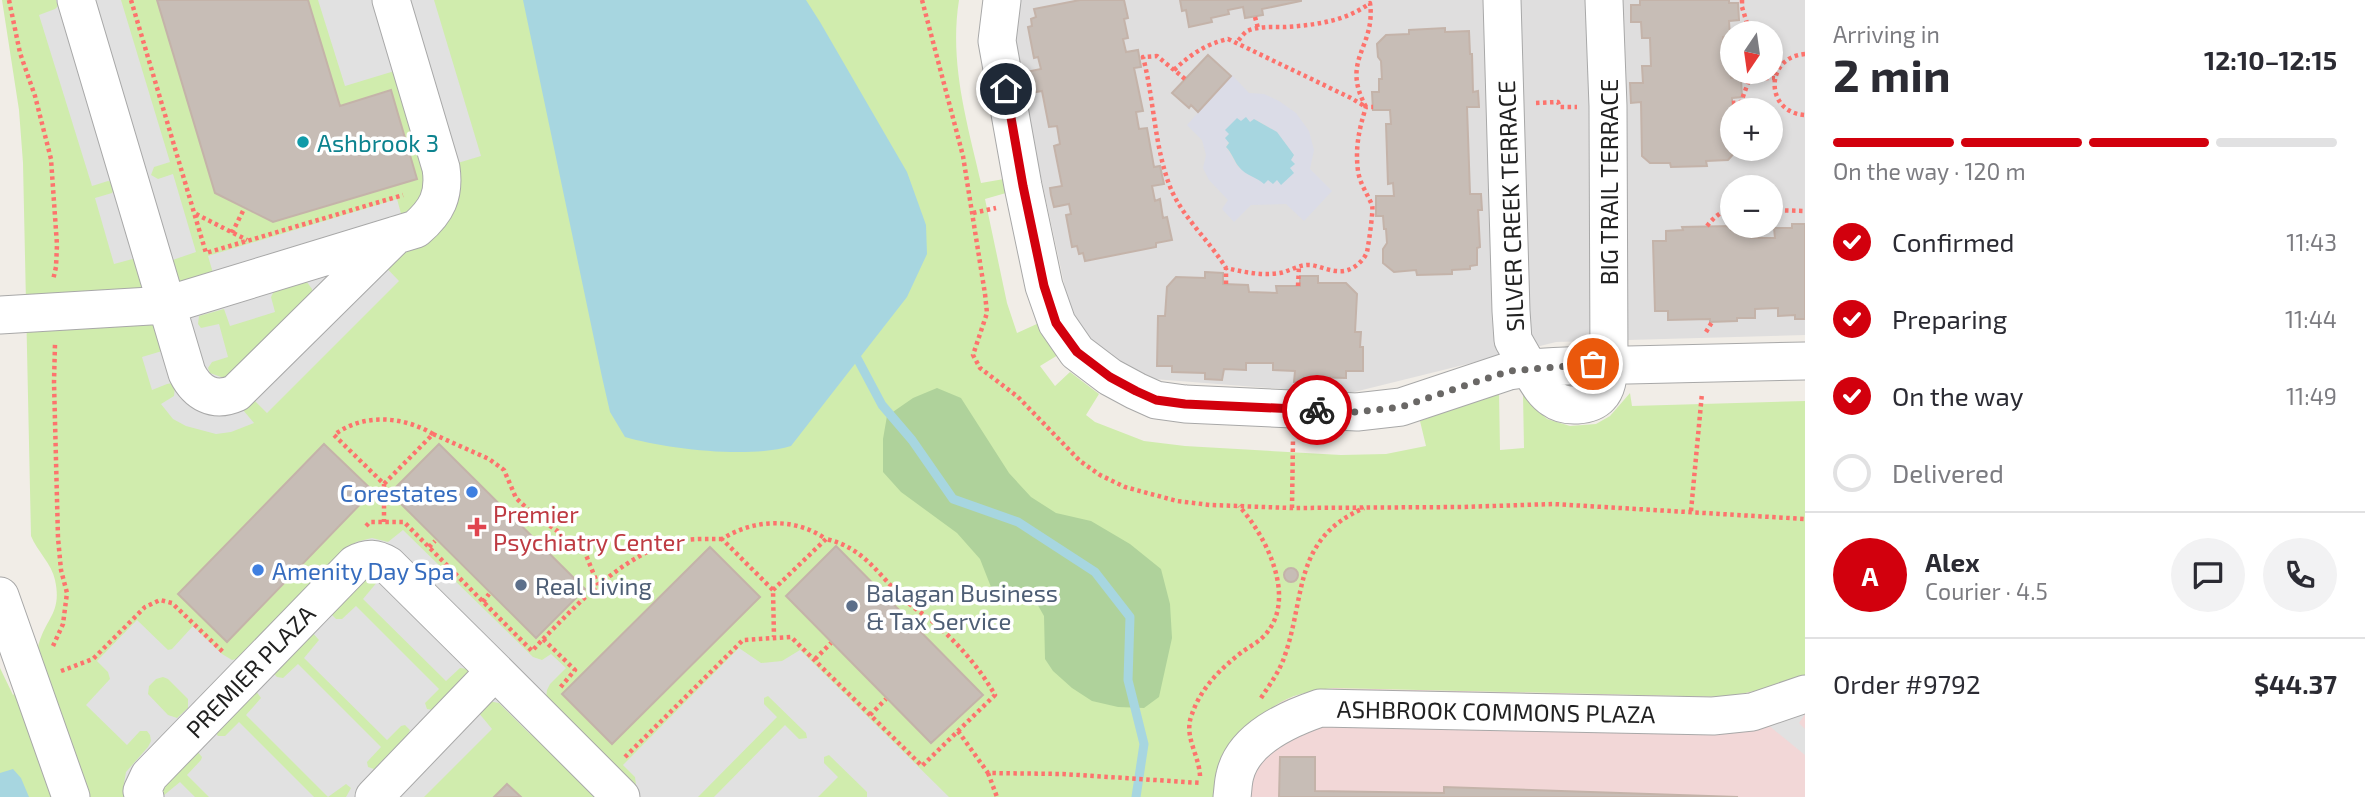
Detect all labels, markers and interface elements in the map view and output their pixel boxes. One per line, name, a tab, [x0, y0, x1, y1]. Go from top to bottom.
text: Arriving in	[1833, 20, 1940, 48]
north arrow	[1720, 21, 1783, 84]
map controls	[1720, 21, 1783, 238]
text: 12:10–12:15	[2204, 44, 2337, 75]
text: 2 min	[1833, 46, 1951, 101]
pin	[976, 59, 1036, 119]
icon: home	[987, 70, 1025, 108]
street label: BIG TRAIL TERRACE	[1594, 79, 1623, 285]
street label: SILVER CREEK TERRACE	[1491, 80, 1529, 332]
button: +	[1720, 98, 1783, 161]
place label: Ashbrook 3	[317, 128, 439, 157]
marker: Ashbrook 3	[295, 134, 311, 150]
text: On the way · 120 m	[1833, 157, 2026, 185]
button: −	[1720, 175, 1783, 238]
icon: check	[1833, 223, 1871, 261]
text: Confirmed	[1892, 226, 2015, 257]
text: 11:43	[2286, 228, 2337, 256]
icon: check	[1833, 300, 1871, 338]
text: Preparing	[1892, 303, 2007, 334]
text: 11:44	[2285, 305, 2337, 333]
pin	[1563, 334, 1623, 394]
icon: bag	[1574, 345, 1612, 383]
courier	[1282, 375, 1352, 445]
icon: check	[1833, 377, 1871, 415]
text: On the way	[1892, 380, 2023, 411]
text: 11:49	[2286, 382, 2337, 410]
icon: bike	[1298, 391, 1336, 429]
text: Delivered	[1892, 457, 2004, 488]
place label: Corestates	[340, 478, 458, 507]
marker: Corestates	[464, 484, 480, 500]
place label: Premier Psychiatry Center	[493, 499, 685, 556]
marker: Premier Psychiatry Center	[467, 517, 487, 537]
button: chat	[2171, 538, 2245, 612]
button: phone	[2263, 538, 2337, 612]
text: Alex	[1925, 546, 1980, 577]
place label: Amenity Day Spa	[272, 556, 455, 585]
text: A	[1862, 560, 1878, 591]
marker: Amenity Day Spa	[250, 562, 266, 578]
place label: Real Living	[535, 571, 652, 600]
marker: Real Living	[513, 577, 529, 593]
text: Courier · 4.5	[1925, 577, 2048, 605]
place label: Balagan Business & Tax Service	[866, 578, 1058, 635]
marker: Balagan Business & Tax Service	[844, 598, 860, 614]
street label: PREMIER PLAZA	[179, 599, 321, 743]
text: Order #9792	[1833, 668, 1981, 699]
text: $44.37	[2254, 668, 2337, 699]
street label: ASHBROOK COMMONS PLAZA	[1336, 694, 1656, 728]

